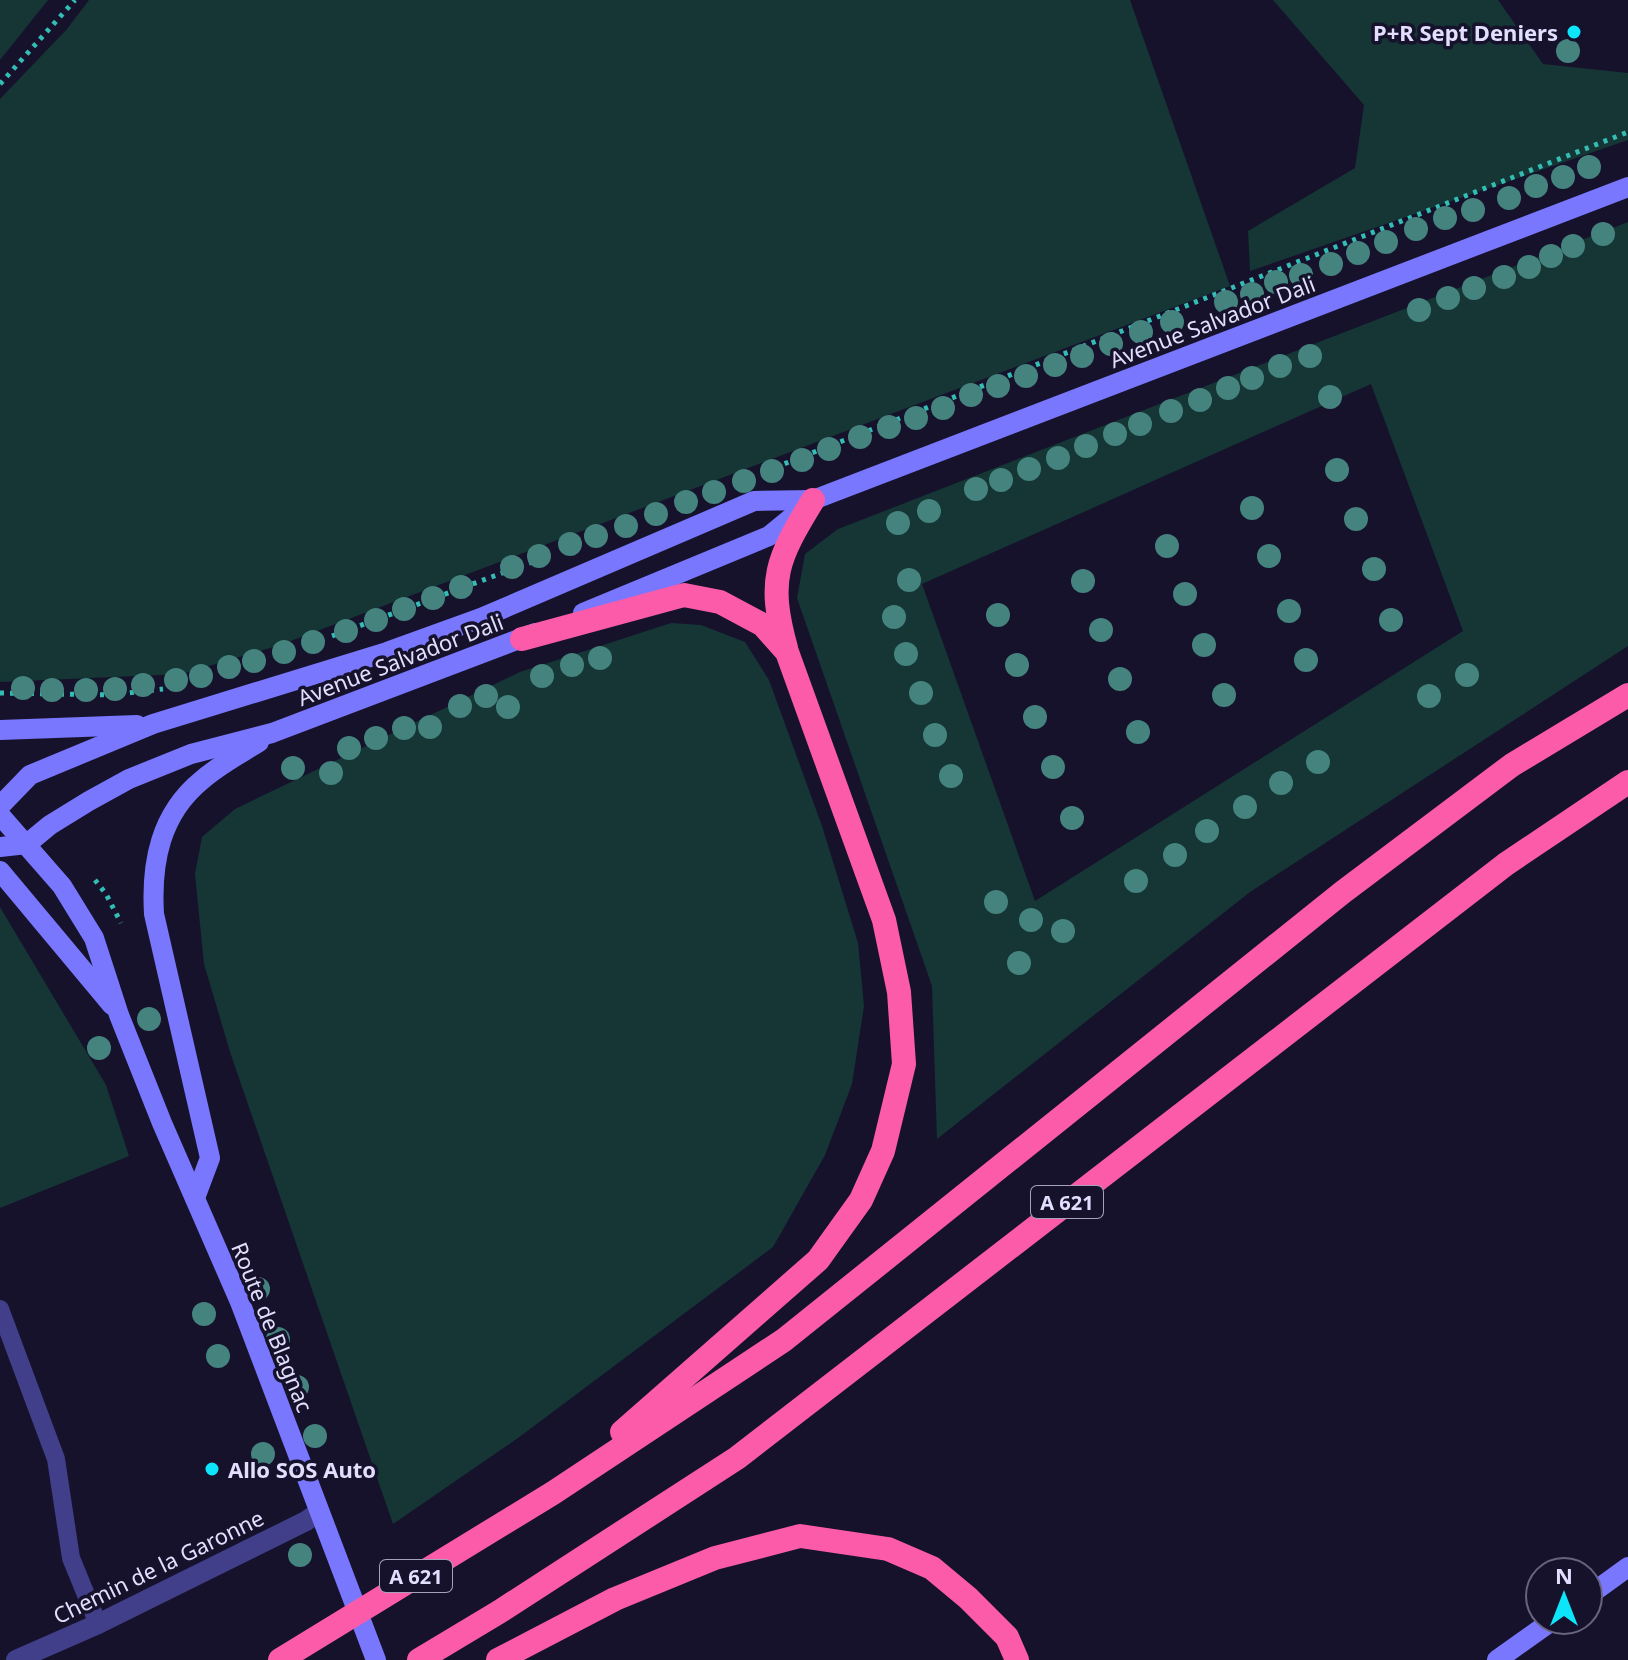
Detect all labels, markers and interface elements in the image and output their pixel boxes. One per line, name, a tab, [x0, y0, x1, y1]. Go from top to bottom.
place label: P+R Sept Deniers	[1373, 17, 1558, 47]
marker: P+R Sept Deniers	[1565, 23, 1583, 41]
street label: Avenue Salvador Dali	[1105, 268, 1319, 374]
street label: Avenue Salvador Dali	[293, 606, 507, 712]
road number: A 621	[1031, 1186, 1103, 1218]
street label: Route de Blagnac	[225, 1238, 321, 1416]
place label: Allo SOS Auto	[228, 1454, 376, 1484]
marker: Allo SOS Auto	[203, 1460, 221, 1478]
street label: Chemin de la Garonne	[48, 1502, 268, 1630]
north arrow	[1524, 1556, 1604, 1636]
road number: A 621	[380, 1560, 452, 1592]
text: N	[1555, 1560, 1573, 1590]

